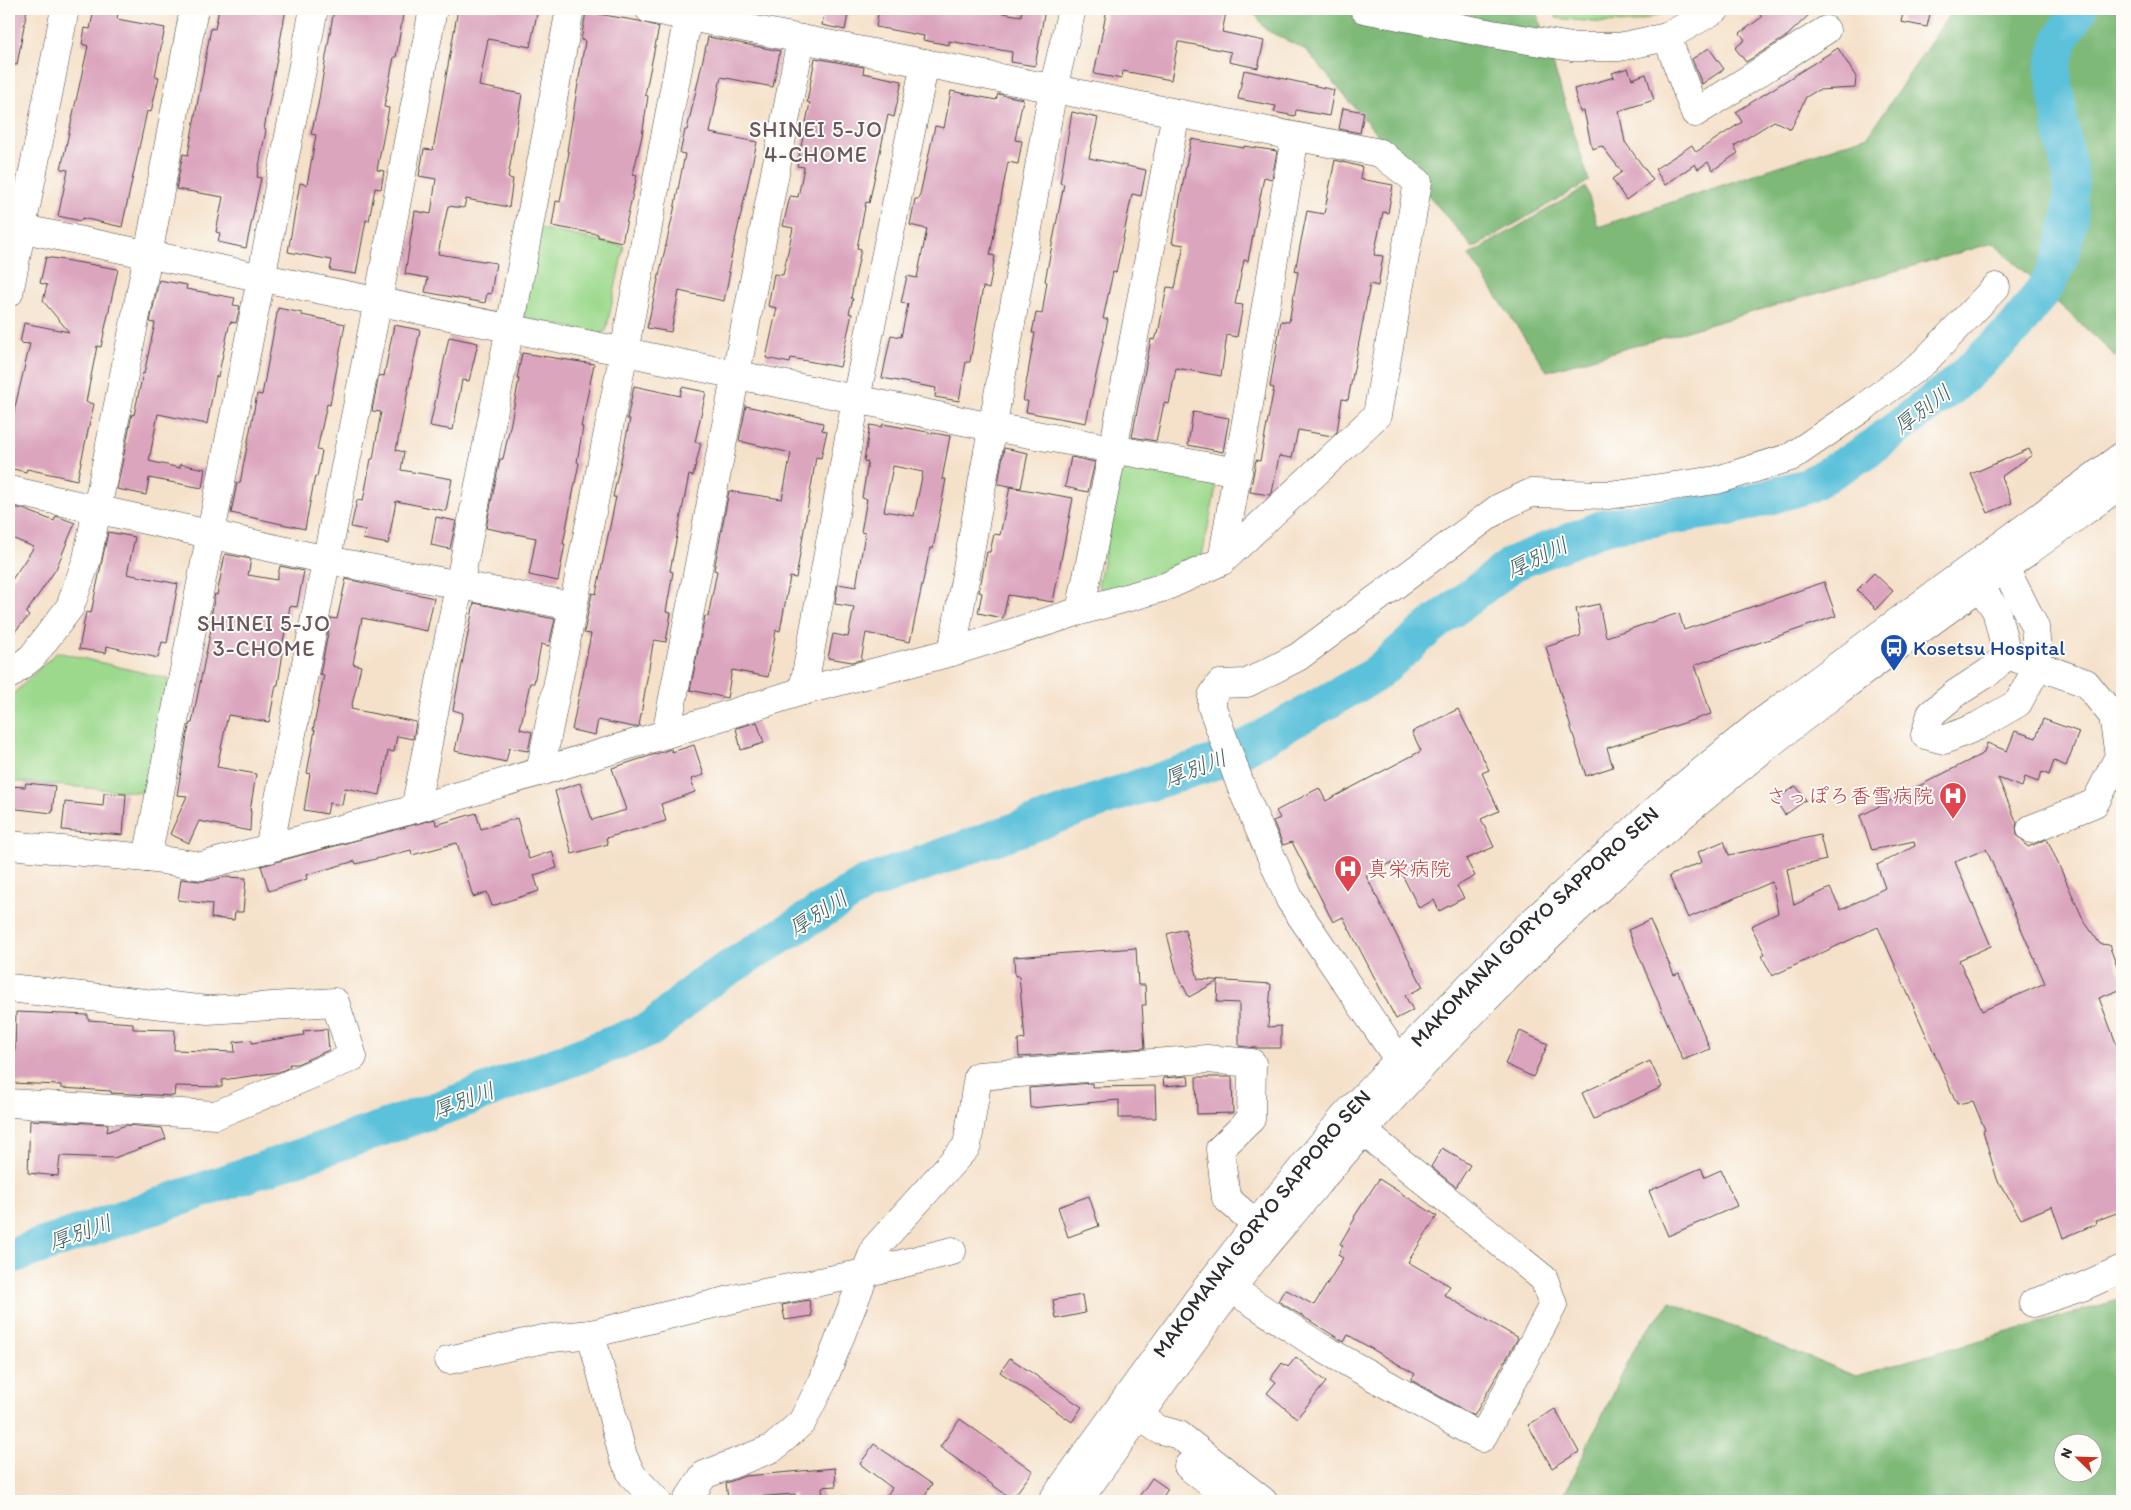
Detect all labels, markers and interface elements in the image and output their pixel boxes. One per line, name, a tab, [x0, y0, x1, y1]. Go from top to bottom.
district label: SHINEI 5-JO 4-CHOME	[749, 116, 883, 168]
water label: 厚別川	[1888, 379, 1957, 440]
water label: 厚別川	[1502, 531, 1573, 584]
district label: SHINEI 5-JO 3-CHOME	[197, 610, 331, 662]
bus stop icon: Kosetsu Hospital	[1879, 633, 1909, 672]
place label: Kosetsu Hospital	[1913, 635, 2065, 660]
water label: 厚別川	[1160, 744, 1231, 793]
hospital icon: さっぽろ香雪病院	[1938, 781, 1968, 820]
place label: さっぽろ香雪病院	[1766, 783, 1934, 808]
street label: MAKOMANAI GORYO SAPPORO SEN	[1405, 801, 1664, 1052]
hospital icon: 真栄病院	[1333, 854, 1363, 893]
place label: 真栄病院	[1367, 856, 1451, 881]
water label: 厚別川	[783, 884, 853, 942]
water label: 厚別川	[428, 1076, 499, 1124]
street label: MAKOMANAI GORYO SAPPORO SEN	[1147, 1084, 1376, 1362]
water label: 厚別川	[45, 1209, 116, 1256]
north arrow	[2054, 1432, 2104, 1482]
text: N	[2057, 1445, 2076, 1461]

